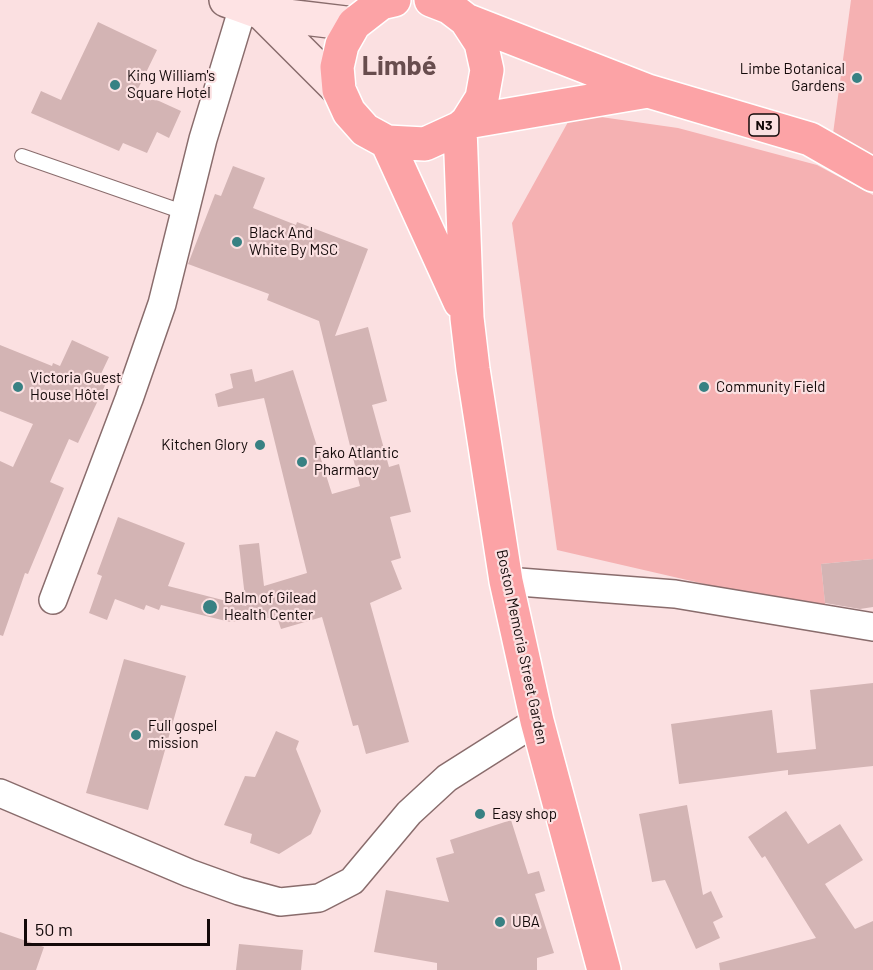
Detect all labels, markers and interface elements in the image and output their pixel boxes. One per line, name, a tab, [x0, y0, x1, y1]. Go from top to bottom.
district label: Limbé	[362, 50, 436, 82]
place label: Limbe Botanical Gardens	[740, 60, 845, 95]
place label: King William's Square Hotel	[127, 67, 215, 102]
marker: Limbe Botanical Gardens	[850, 71, 864, 85]
marker: King William's Square Hotel	[108, 78, 122, 92]
road number: N3	[749, 114, 779, 136]
place label: Black And White By MSC	[249, 224, 338, 259]
marker: Black And White By MSC	[230, 235, 244, 249]
place label: Victoria Guest House Hôtel	[30, 369, 122, 404]
place label: Community Field	[716, 378, 825, 396]
marker: Victoria Guest House Hôtel	[11, 380, 25, 394]
marker: Community Field	[697, 380, 711, 394]
place label: Kitchen Glory	[161, 436, 248, 454]
marker: Kitchen Glory	[253, 438, 267, 452]
place label: Fako Atlantic Pharmacy	[314, 444, 399, 479]
marker: Fako Atlantic Pharmacy	[295, 455, 309, 469]
street label: Boston Memoria Street Garden	[493, 548, 551, 746]
place label: Balm of Gilead Health Center	[224, 589, 317, 624]
marker: Balm of Gilead Health Center	[201, 598, 219, 616]
place label: Full gospel mission	[148, 717, 217, 752]
marker: Full gospel mission	[129, 728, 143, 742]
place label: Easy shop	[492, 805, 557, 823]
marker: Easy shop	[473, 807, 487, 821]
scale bar	[27, 907, 213, 945]
place label: UBA	[512, 913, 540, 931]
marker: UBA	[493, 915, 507, 929]
text: 50 m	[35, 918, 73, 940]

